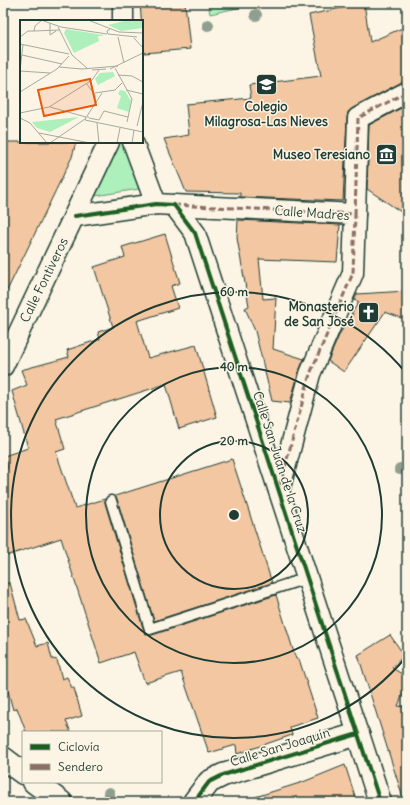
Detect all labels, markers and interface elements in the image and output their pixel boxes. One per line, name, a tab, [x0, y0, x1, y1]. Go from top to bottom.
inset map	[20, 20, 143, 143]
school or university icon: Colegio Milagrosa-Las Nieves	[253, 71, 279, 97]
place label: Colegio Milagrosa-Las Nieves	[204, 98, 328, 130]
museum icon: Museo Teresiano	[373, 141, 399, 167]
place label: Museo Teresiano	[273, 146, 370, 163]
street label: Calle Madres	[274, 202, 350, 224]
street label: Calle Fontiveros	[16, 235, 72, 325]
text: 60 m	[220, 284, 249, 299]
place label: Monasterio de San José	[284, 298, 354, 330]
church icon: Monasterio de San José	[356, 300, 382, 326]
text: 40 m	[220, 359, 249, 374]
street label: Calle San Juan de la Cruz	[249, 389, 311, 535]
text: 20 m	[220, 433, 248, 448]
centre of rings	[227, 508, 241, 522]
street label: Calle San Joaquín	[228, 724, 332, 770]
legend	[22, 731, 162, 783]
text: Ciclovía	[58, 739, 100, 754]
text: Sendero	[58, 759, 103, 774]

